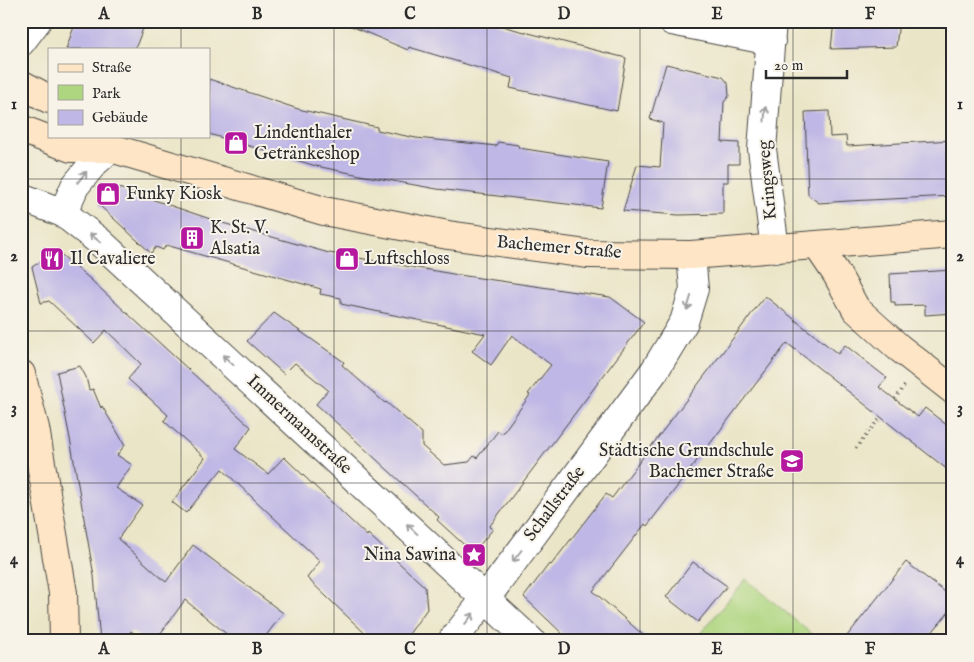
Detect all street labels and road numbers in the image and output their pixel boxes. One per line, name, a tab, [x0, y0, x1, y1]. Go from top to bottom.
street label: Kringsweg	[753, 139, 783, 221]
street label: Bachemer Straße	[496, 231, 622, 265]
street label: Immermannstraße	[242, 370, 356, 480]
street label: Schallstraße	[519, 462, 591, 546]

